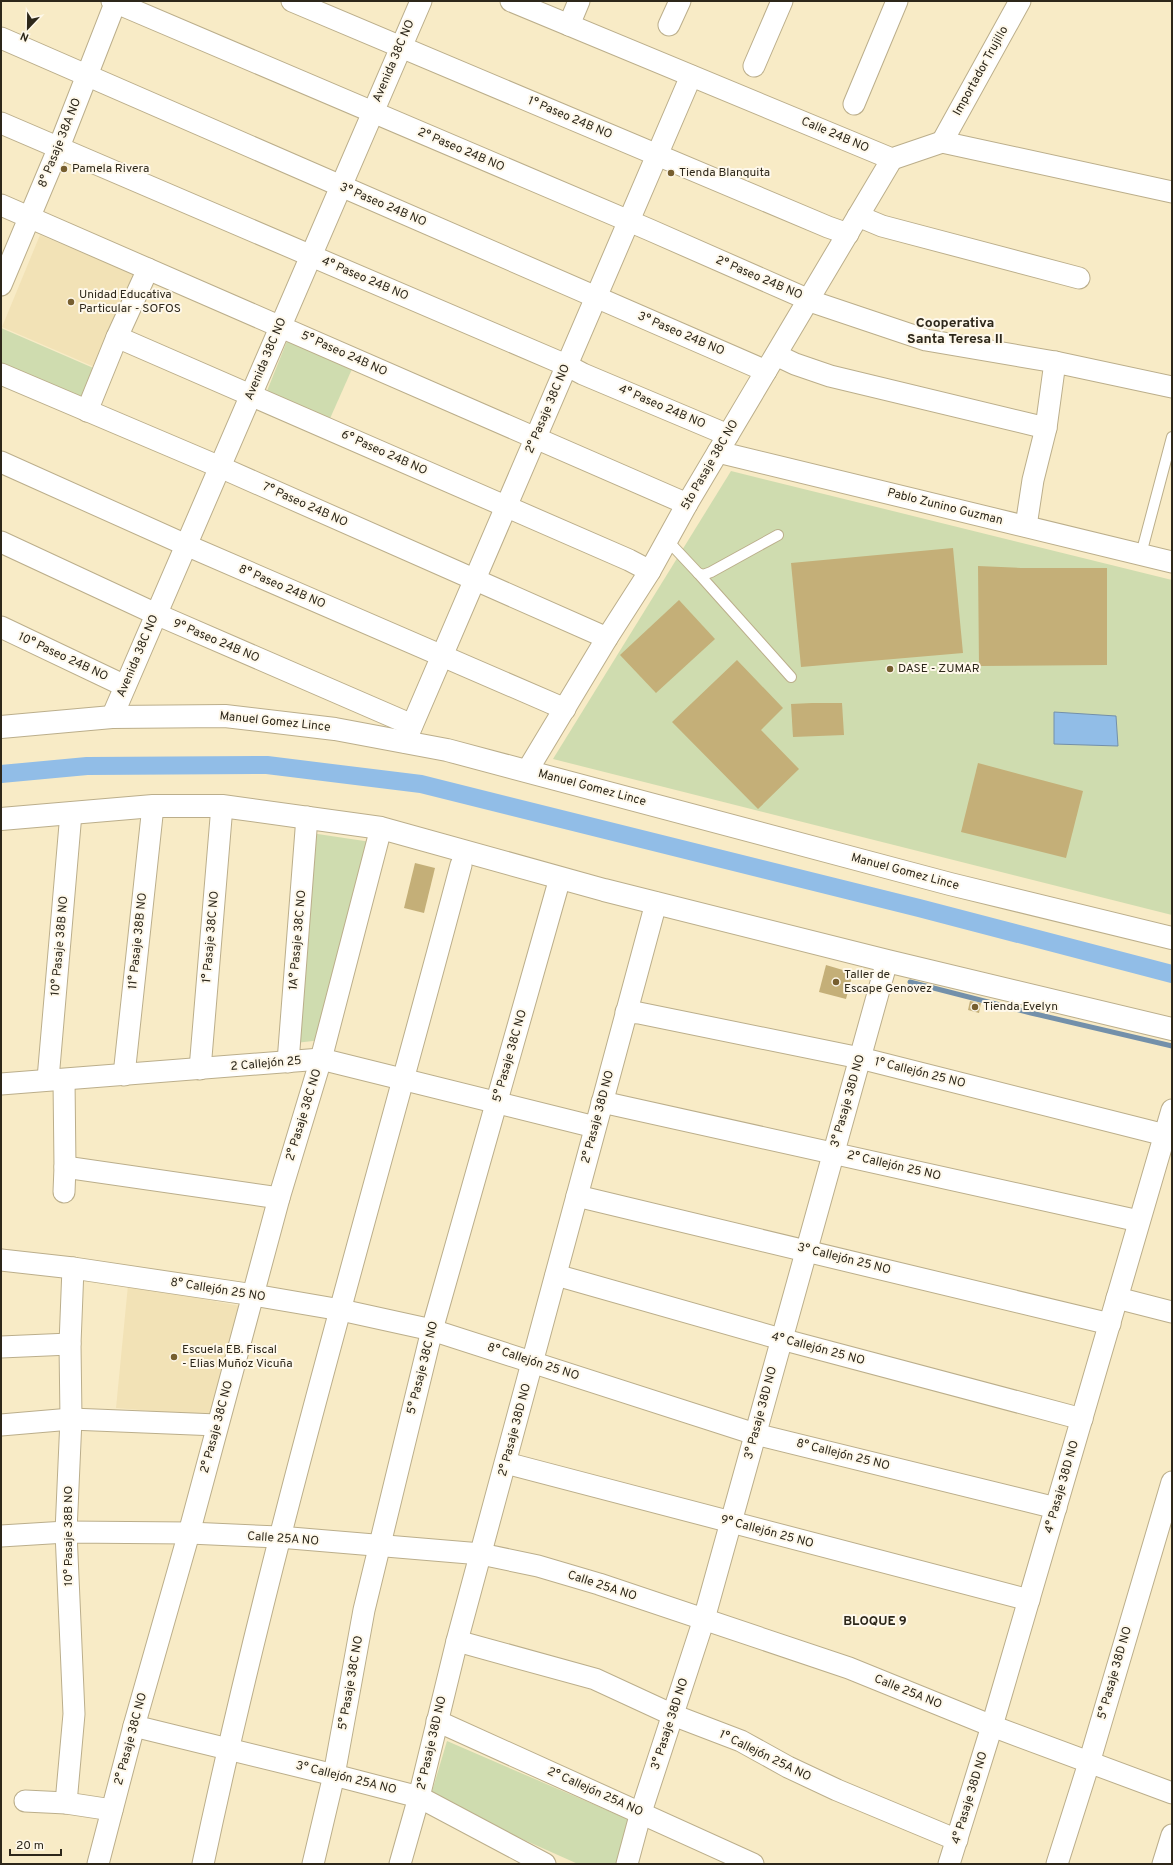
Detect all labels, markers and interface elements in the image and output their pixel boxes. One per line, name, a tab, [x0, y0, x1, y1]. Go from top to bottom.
north arrow	[8, 8, 48, 48]
street label: Avenida 38C NO	[369, 17, 419, 105]
street label: Importador Trujillo	[950, 23, 1012, 119]
text: N	[18, 28, 31, 44]
street label: 1° Paseo 24B NO	[525, 93, 615, 143]
street label: 8° Pasaje 38A NO	[35, 96, 85, 190]
street label: Calle 24B NO	[799, 114, 871, 156]
street label: 2° Paseo 24B NO	[415, 124, 507, 176]
place label: Pamela Rivera	[72, 161, 149, 177]
marker: Pamela Rivera	[59, 164, 69, 174]
place label: Tienda Blanquita	[679, 165, 770, 181]
marker: Tienda Blanquita	[666, 168, 676, 178]
street label: 3° Paseo 24B NO	[337, 179, 429, 231]
street label: 2° Paseo 24B NO	[713, 252, 805, 304]
street label: 4° Paseo 24B NO	[319, 253, 411, 305]
place label: Unidad Educativa Particular - SOFOS	[79, 287, 181, 317]
marker: Unidad Educativa Particular - SOFOS	[66, 297, 76, 307]
street label: 3° Paseo 24B NO	[635, 308, 727, 360]
street label: Avenida 38C NO	[241, 315, 291, 403]
district label: Cooperativa Santa Teresa II	[907, 315, 1003, 348]
street label: 5° Paseo 24B NO	[298, 328, 390, 380]
street label: 2° Pasaje 38C NO	[522, 362, 574, 456]
street label: 4° Paseo 24B NO	[616, 381, 708, 433]
street label: 5to Pasaje 38C NO	[678, 417, 742, 513]
street label: 6° Paseo 24B NO	[338, 427, 430, 479]
street label: 7° Paseo 24B NO	[260, 479, 350, 531]
street label: Pablo Zunino Guzman	[886, 485, 1004, 529]
street label: 8° Paseo 24B NO	[236, 561, 328, 613]
street label: Avenida 38C NO	[113, 612, 163, 700]
street label: 9° Paseo 24B NO	[170, 616, 262, 666]
street label: 10° Paseo 24B NO	[15, 629, 111, 685]
place label: DASE - ZUMAR	[898, 661, 980, 677]
marker: DASE - ZUMAR	[885, 664, 895, 674]
street label: Manuel Gomez Lince	[219, 708, 331, 736]
street label: Manuel Gomez Lince	[536, 766, 648, 810]
street label: Manuel Gomez Lince	[849, 850, 961, 894]
street label: 1A° Pasaje 38C NO	[286, 889, 310, 991]
street label: 1° Pasaje 38C NO	[199, 890, 223, 984]
street label: 11° Pasaje 38B NO	[125, 892, 151, 990]
street label: 10° Pasaje 38B NO	[48, 895, 72, 997]
place label: Taller de Escape Genovez	[844, 967, 932, 997]
marker: Taller de Escape Genovez	[831, 977, 841, 987]
place label: Tienda Evelyn	[983, 999, 1058, 1015]
marker: Tienda Evelyn	[970, 1002, 980, 1012]
street label: 5° Pasaje 38C NO	[489, 1008, 531, 1104]
street label: 2 Callejón 25	[230, 1053, 302, 1075]
street label: 3° Pasaje 38D NO	[827, 1053, 869, 1149]
street label: 1° Callejón 25 NO	[873, 1054, 967, 1092]
street label: 2° Pasaje 38C NO	[282, 1067, 326, 1163]
street label: 2° Pasaje 38D NO	[578, 1069, 618, 1165]
street label: 2° Callejón 25 NO	[845, 1147, 943, 1185]
street label: 3° Callejón 25 NO	[796, 1240, 892, 1278]
street label: 8° Callejón 25 NO	[169, 1275, 267, 1305]
street label: 5° Pasaje 38C NO	[404, 1320, 442, 1416]
street label: 4° Callejón 25 NO	[769, 1329, 867, 1369]
street label: 8° Callejón 25 NO	[485, 1340, 581, 1384]
place label: Escuela EB. Fiscal - Elias Muñoz Vicuña	[182, 1342, 293, 1372]
marker: Escuela EB. Fiscal - Elias Muñoz Vicuña	[169, 1352, 179, 1362]
street label: 3° Pasaje 38D NO	[741, 1365, 781, 1461]
street label: 2° Pasaje 38C NO	[197, 1379, 237, 1475]
street label: 2° Pasaje 38D NO	[495, 1382, 535, 1478]
street label: 8° Callejón 25 NO	[794, 1436, 892, 1474]
street label: 4° Pasaje 38D NO	[1041, 1439, 1083, 1535]
street label: 10° Pasaje 38B NO	[61, 1486, 77, 1586]
street label: 9° Callejón 25 NO	[719, 1512, 815, 1552]
street label: Calle 25A NO	[247, 1529, 319, 1549]
street label: Calle 25A NO	[565, 1567, 639, 1605]
district label: BLOQUE 9	[843, 1614, 907, 1630]
street label: 5° Pasaje 38D NO	[1094, 1625, 1136, 1721]
street label: 5° Pasaje 38C NO	[335, 1635, 367, 1731]
street label: Calle 25A NO	[872, 1671, 944, 1713]
street label: 3° Pasaje 38D NO	[648, 1676, 692, 1772]
street label: 2° Pasaje 38C NO	[111, 1691, 151, 1787]
street label: 2° Pasaje 38D NO	[413, 1694, 451, 1792]
street label: 1° Callejón 25A NO	[716, 1727, 814, 1785]
street label: 4° Pasaje 38D NO	[948, 1750, 992, 1846]
street label: 3° Callejón 25A NO	[294, 1758, 398, 1798]
street label: 2° Callejón 25A NO	[544, 1764, 646, 1820]
scale bar	[10, 1831, 61, 1857]
text: 20 m	[16, 1838, 44, 1854]

